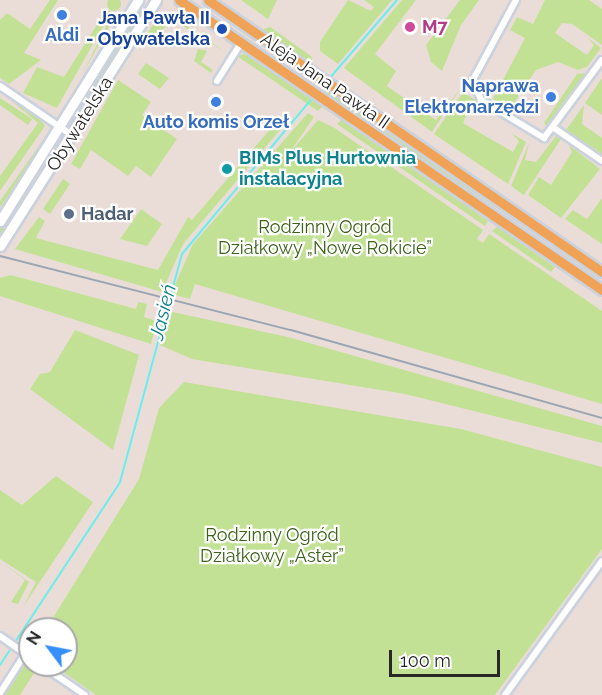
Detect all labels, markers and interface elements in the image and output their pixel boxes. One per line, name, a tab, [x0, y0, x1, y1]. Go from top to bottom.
marker: Aldi	[55, 8, 69, 22]
place label: Jana Pawła II - Obywatelska	[86, 8, 210, 50]
place label: M7	[422, 16, 448, 38]
marker: M7	[403, 20, 417, 34]
marker: Jana Pawła II - Obywatelska	[215, 22, 229, 36]
place label: Aldi	[45, 24, 79, 46]
street label: Aleja Jana Pawła II	[256, 28, 394, 134]
street label: Obywatelska	[42, 73, 118, 175]
place label: Naprawa Elektronarzędzi	[404, 76, 539, 118]
marker: Naprawa Elektronarzędzi	[544, 90, 558, 104]
marker: Auto komis Orzeł	[209, 95, 223, 109]
place label: Auto komis Orzeł	[143, 111, 289, 133]
place label: BIMs Plus Hurtownia instalacyjna	[239, 148, 416, 190]
marker: BIMs Plus Hurtownia instalacyjna	[220, 162, 234, 176]
place label: Hadar	[81, 203, 134, 225]
marker: Hadar	[62, 207, 76, 221]
park label: Rodzinny Ogród Działkowy „Nowe Rokicie”	[218, 217, 432, 260]
water label: Jasień	[145, 282, 181, 342]
park label: Rodzinny Ogród Działkowy „Aster”	[200, 525, 344, 568]
north arrow	[18, 617, 78, 677]
text: N	[23, 628, 45, 648]
scale bar	[392, 638, 503, 676]
text: 100 m	[400, 650, 451, 671]

